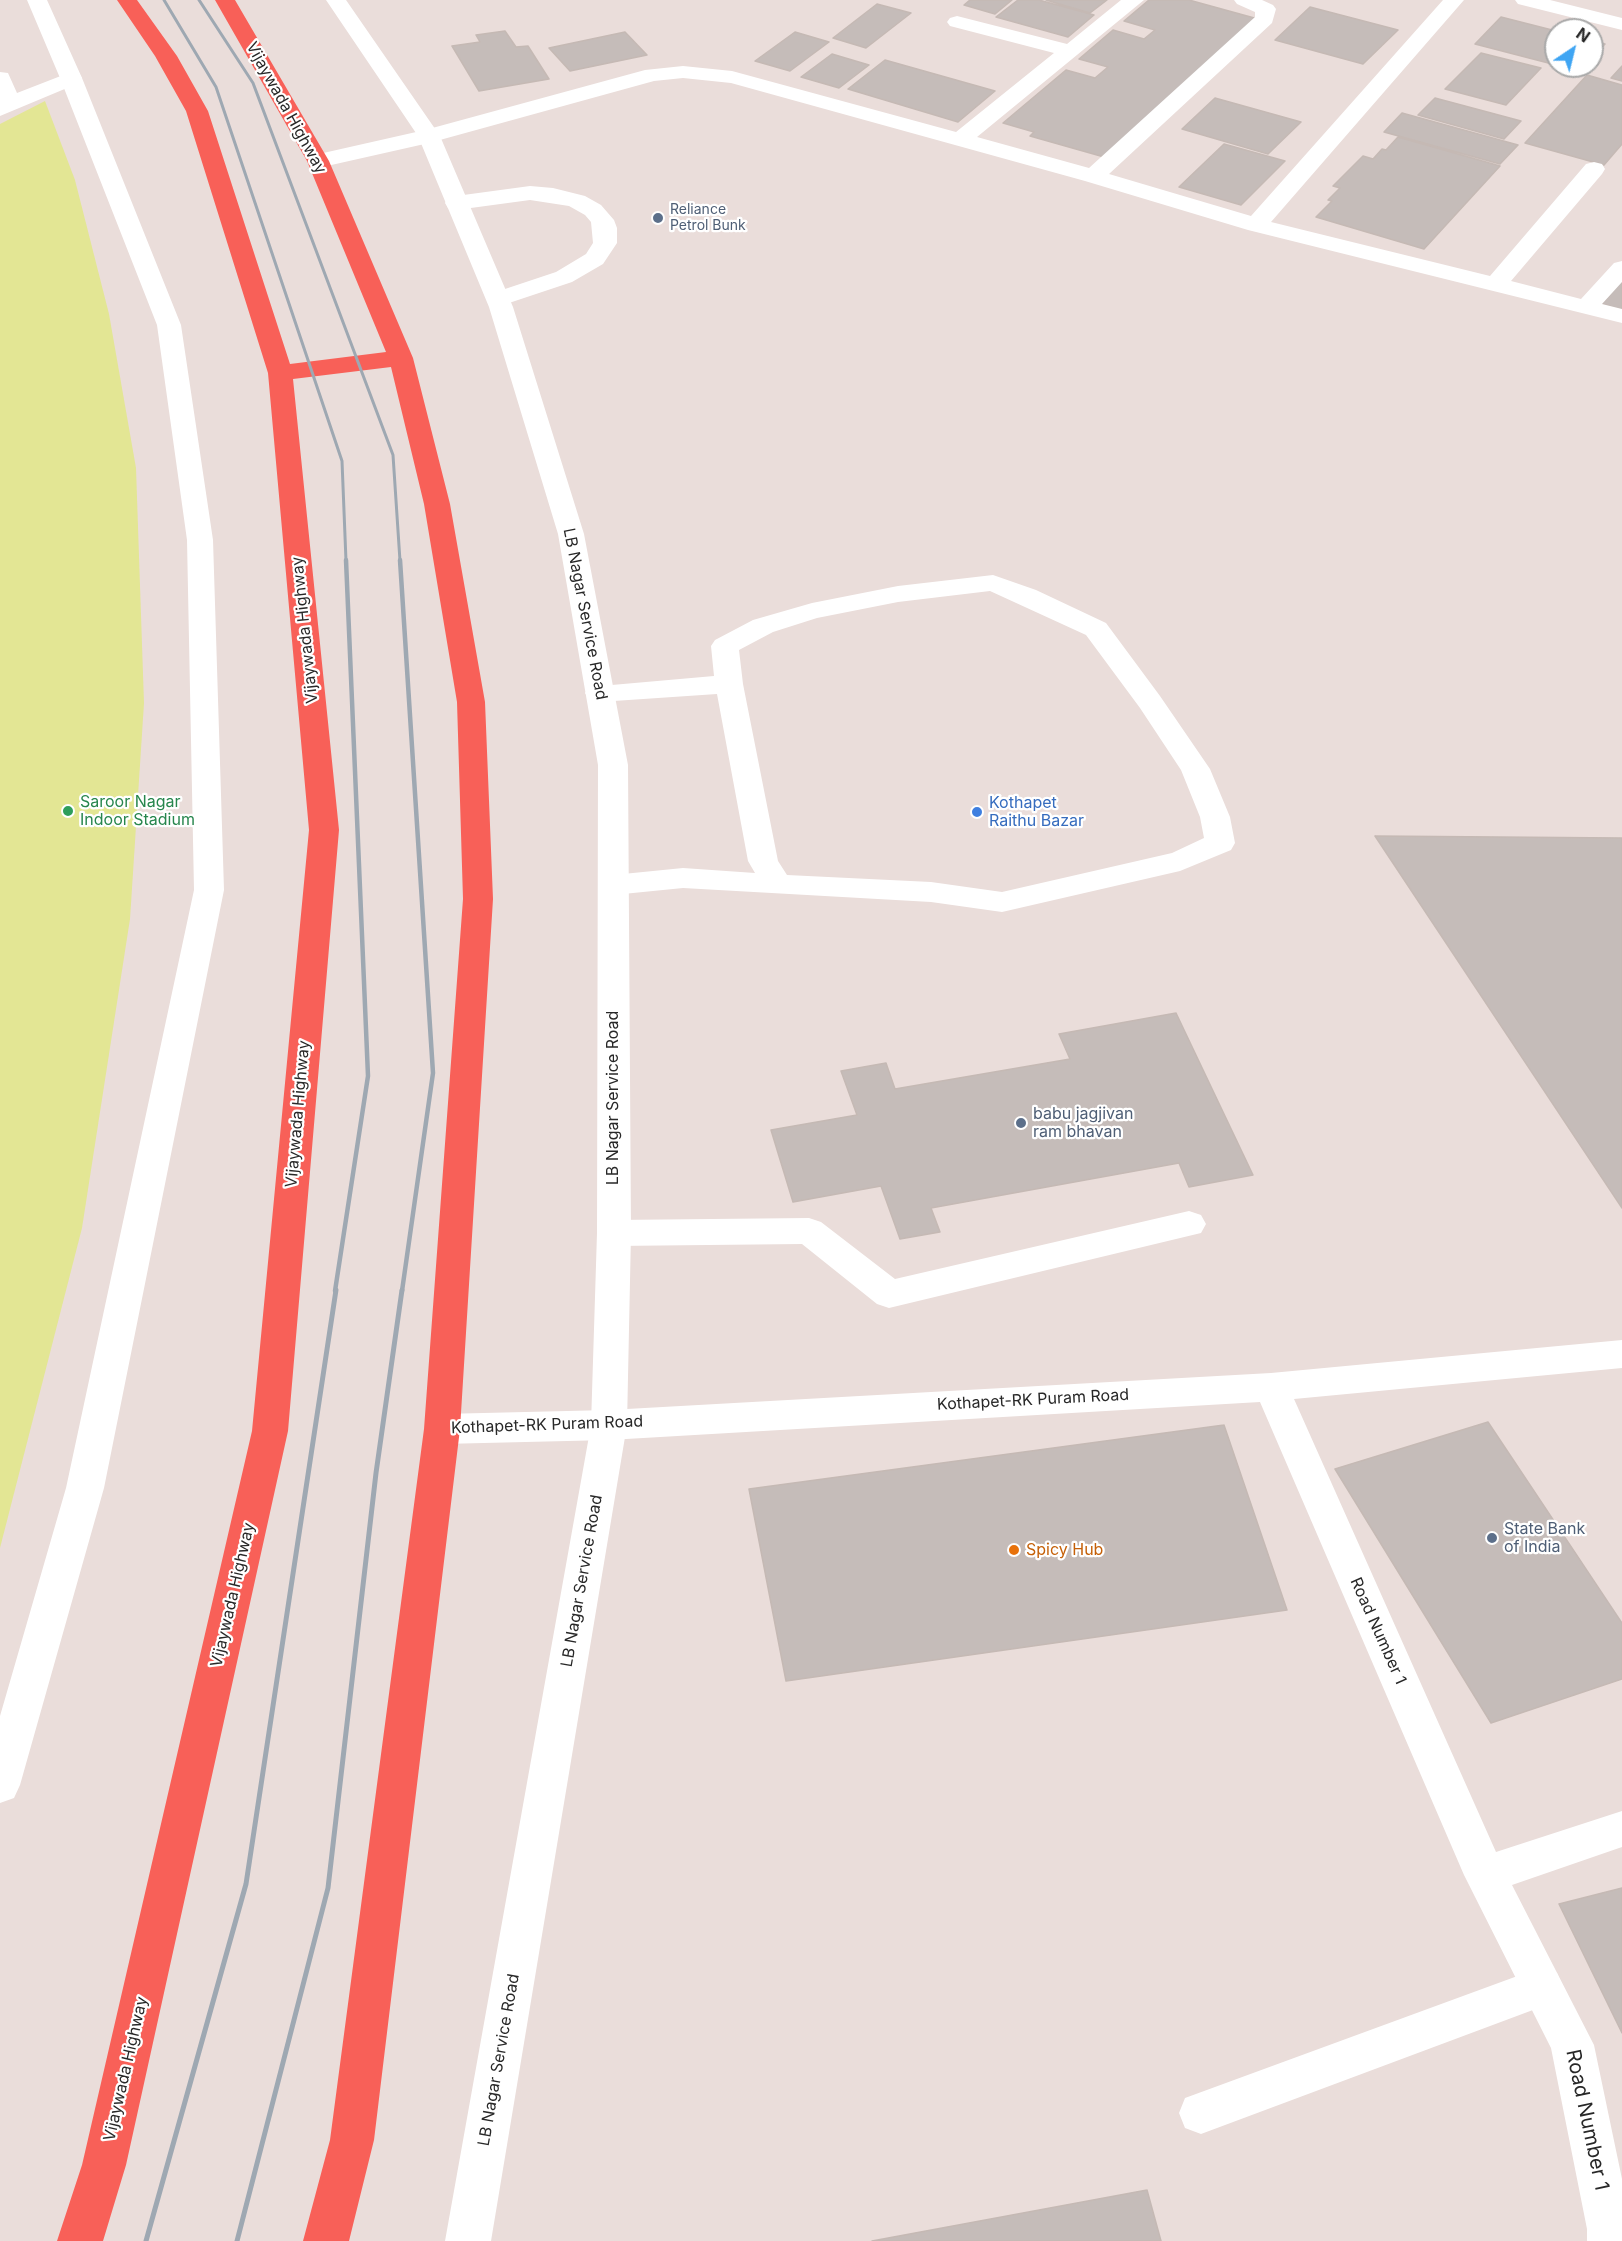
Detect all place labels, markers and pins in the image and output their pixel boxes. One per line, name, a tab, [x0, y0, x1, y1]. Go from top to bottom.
place label: Reliance Petrol Bunk	[670, 202, 746, 234]
marker: Reliance Petrol Bunk	[651, 211, 665, 225]
place label: Saroor Nagar Indoor Stadium	[80, 792, 195, 830]
place label: Kothapet Raithu Bazar	[989, 793, 1084, 831]
marker: Saroor Nagar Indoor Stadium	[61, 804, 75, 818]
marker: Kothapet Raithu Bazar	[970, 805, 984, 819]
place label: babu jagjivan ram bhavan	[1033, 1104, 1133, 1142]
marker: babu jagjivan ram bhavan	[1014, 1116, 1028, 1130]
place label: State Bank of India	[1504, 1519, 1585, 1557]
marker: State Bank of India	[1485, 1531, 1499, 1545]
place label: Spicy Hub	[1026, 1540, 1103, 1560]
marker: Spicy Hub	[1007, 1543, 1021, 1557]

